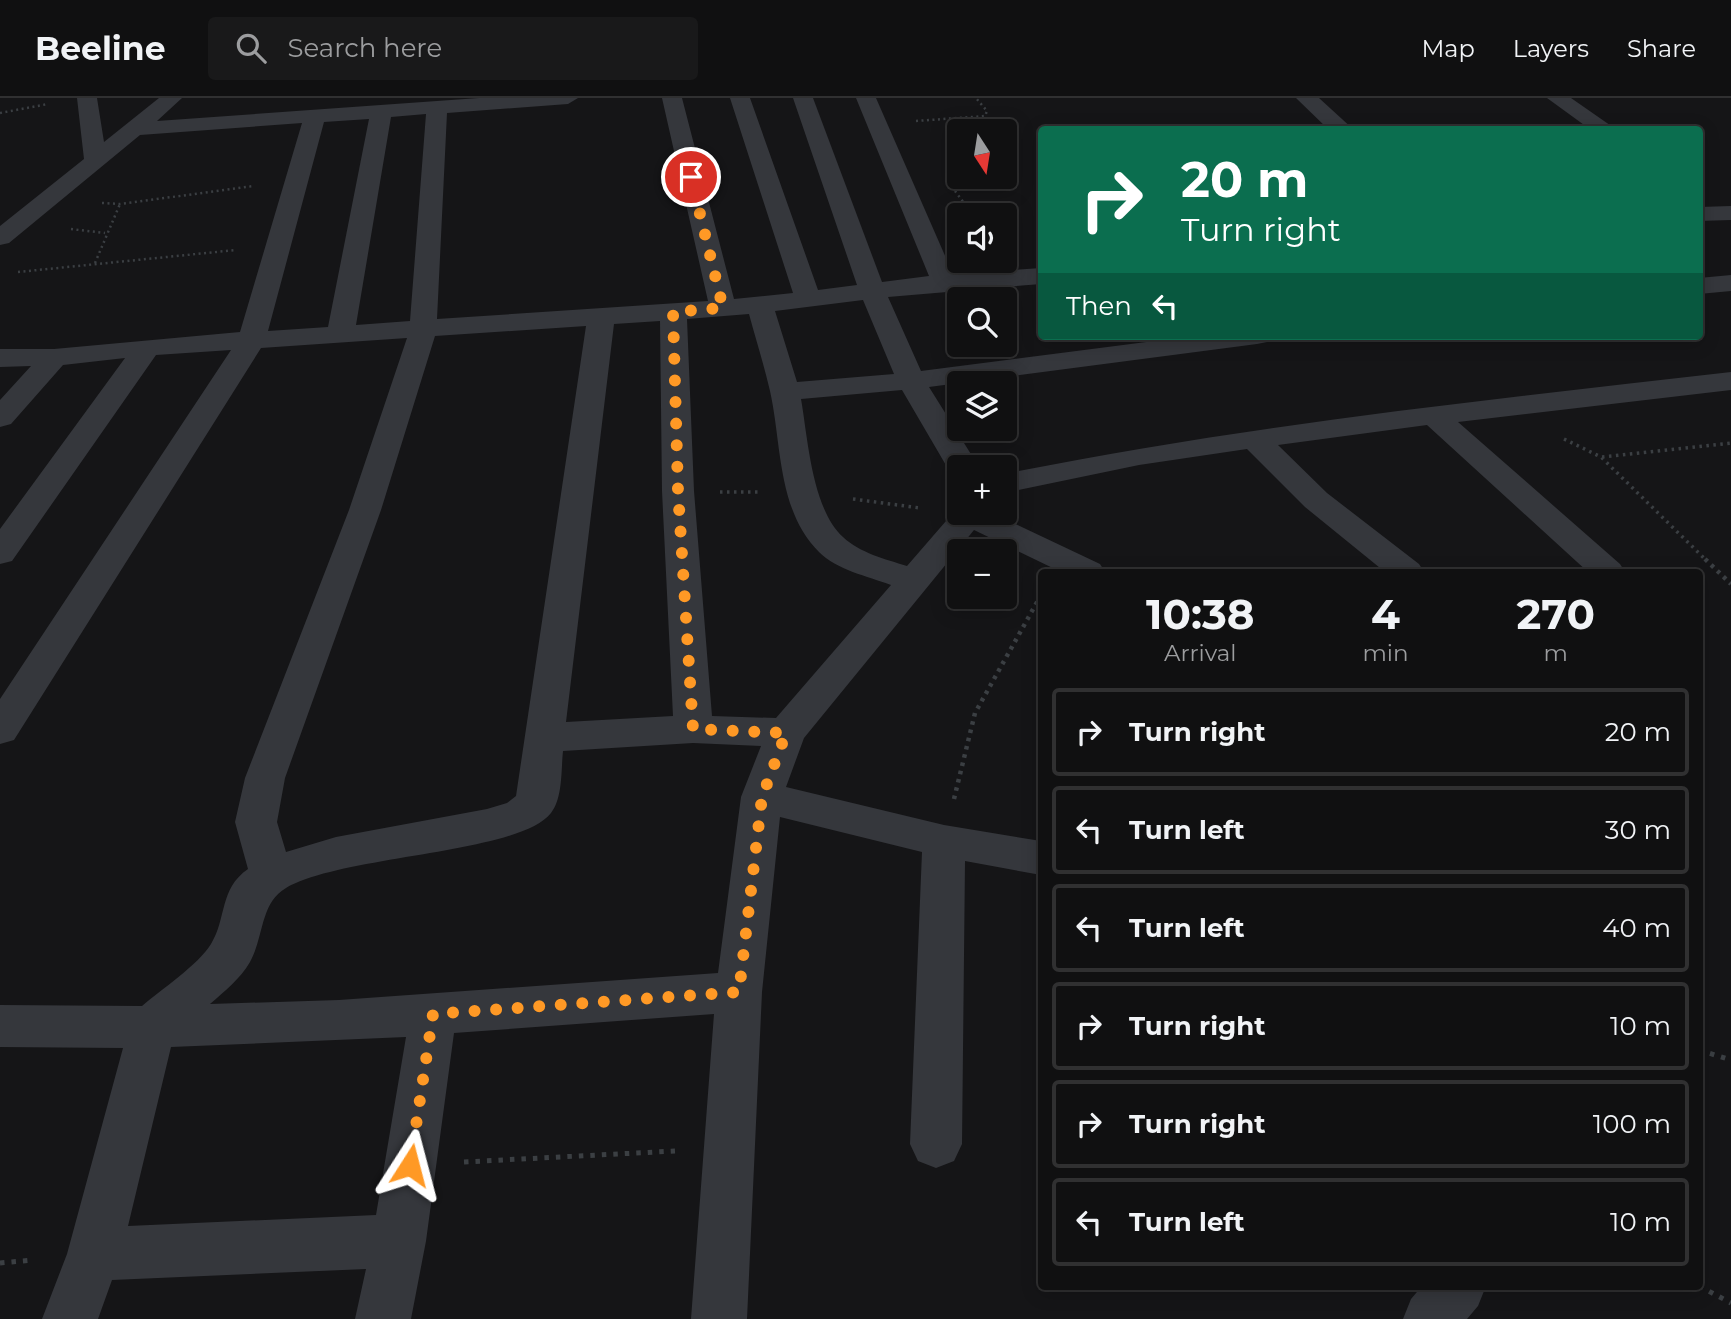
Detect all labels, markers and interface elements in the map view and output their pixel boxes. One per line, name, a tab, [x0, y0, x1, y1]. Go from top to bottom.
search box	[208, 17, 698, 80]
text: Beeline	[35, 28, 166, 68]
icon: search	[232, 29, 270, 67]
text: Search here	[288, 32, 442, 64]
text: Map	[1421, 34, 1475, 63]
text: Layers	[1513, 34, 1589, 63]
text: Share	[1627, 34, 1696, 63]
north arrow	[947, 119, 1017, 189]
map controls	[947, 119, 1017, 609]
pin	[661, 147, 721, 207]
text: 20 m	[1181, 150, 1308, 209]
icon: right	[1066, 154, 1157, 245]
icon: arrive	[672, 158, 710, 196]
button: sound	[947, 203, 1017, 273]
text: Turn right	[1181, 210, 1341, 249]
button: search	[947, 287, 1017, 357]
icon: left	[1146, 287, 1184, 325]
text: Then	[1066, 290, 1132, 322]
button: layers	[947, 371, 1017, 441]
button: +	[947, 455, 1017, 525]
button: −	[947, 539, 1017, 609]
text: 10:38	[1146, 588, 1255, 640]
text: 4	[1371, 588, 1400, 640]
text: 270	[1517, 588, 1595, 640]
text: Arrival	[1164, 639, 1237, 667]
text: min	[1362, 639, 1409, 667]
text: m	[1544, 639, 1568, 667]
icon: right	[1070, 713, 1108, 751]
text: Turn right	[1129, 716, 1265, 748]
text: 20 m	[1605, 716, 1671, 748]
icon: left	[1070, 811, 1108, 849]
text: Turn left	[1129, 814, 1245, 846]
text: 30 m	[1605, 814, 1671, 846]
icon: left	[1070, 909, 1108, 947]
text: Turn left	[1129, 912, 1245, 944]
text: 40 m	[1602, 912, 1671, 944]
icon: right	[1070, 1007, 1108, 1045]
text: Turn right	[1129, 1010, 1265, 1042]
text: 10 m	[1610, 1010, 1671, 1042]
icon: right	[1070, 1105, 1108, 1143]
text: Turn right	[1129, 1108, 1265, 1140]
text: 100 m	[1593, 1108, 1671, 1140]
position arrow	[373, 1128, 447, 1202]
icon: left	[1070, 1203, 1108, 1241]
text: Turn left	[1129, 1206, 1245, 1238]
text: 10 m	[1610, 1206, 1671, 1238]

